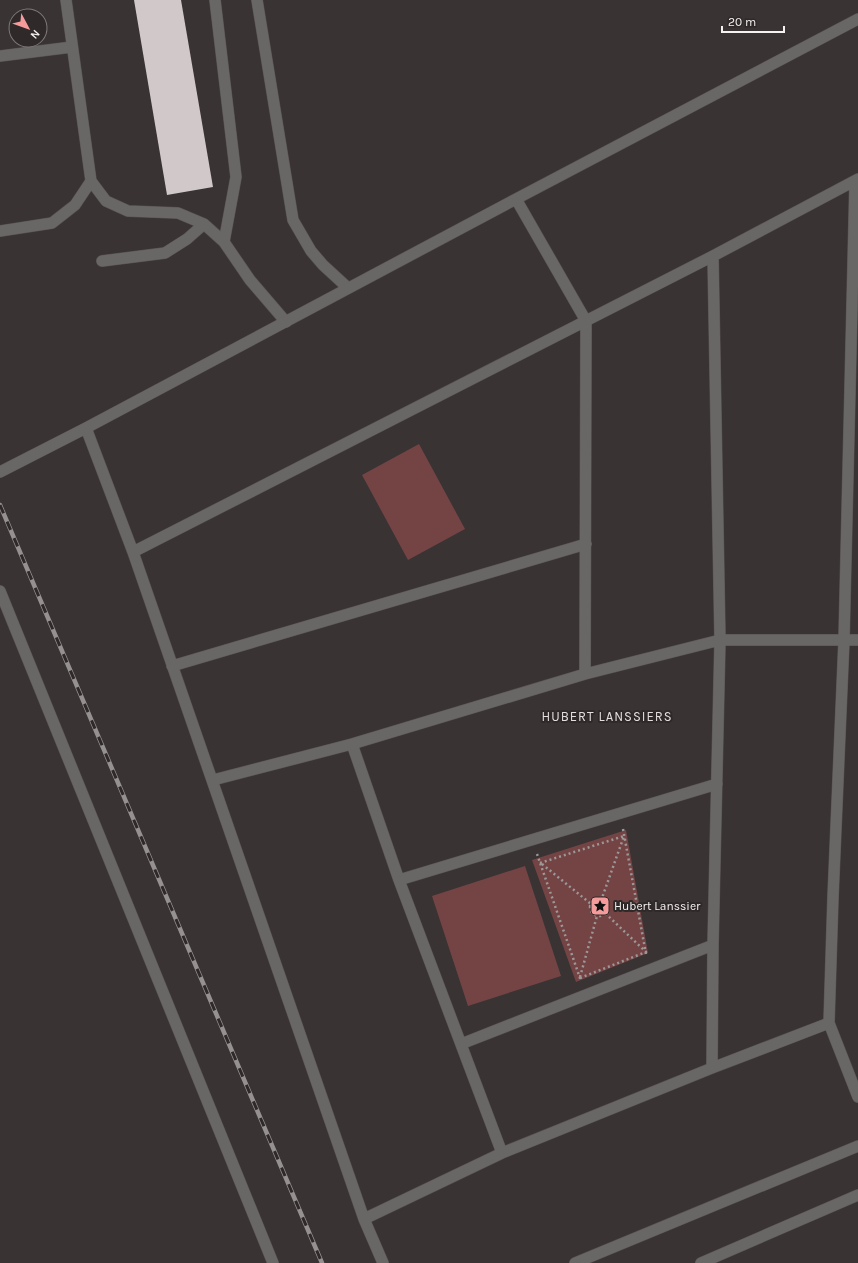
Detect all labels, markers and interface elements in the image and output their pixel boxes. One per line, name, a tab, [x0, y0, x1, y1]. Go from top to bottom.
north arrow	[8, 8, 48, 48]
scale bar	[722, 8, 784, 34]
text: 20 m	[728, 15, 756, 29]
text: N	[28, 27, 43, 41]
district label: HUBERT LANSSIERS	[541, 709, 673, 724]
place icon: Hubert Lanssier	[589, 895, 611, 917]
place label: Hubert Lanssier	[614, 899, 701, 913]

